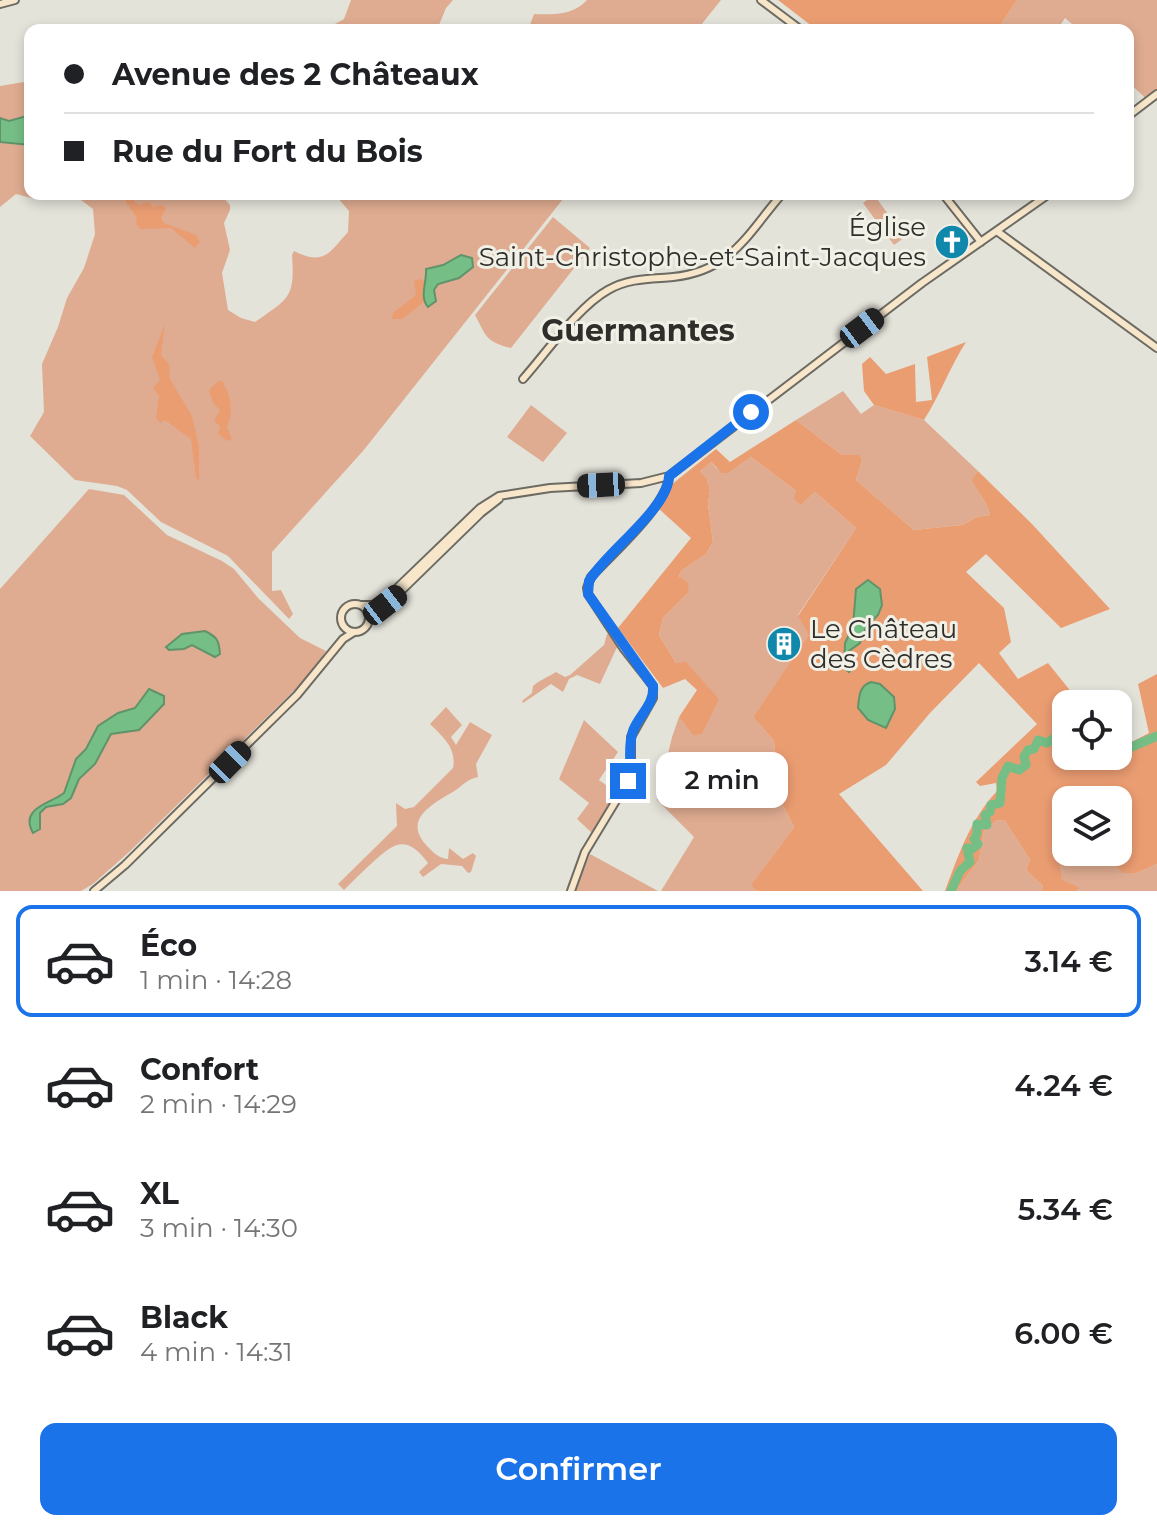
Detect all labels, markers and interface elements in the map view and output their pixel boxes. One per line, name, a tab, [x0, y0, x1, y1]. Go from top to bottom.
text: Avenue des 2 Châteaux	[112, 56, 479, 93]
text: Rue du Fort du Bois	[112, 133, 423, 170]
place label: Église Saint-Christophe-et-Saint-Jacques	[479, 211, 926, 273]
church icon: Église Saint-Christophe-et-Saint-Jacques	[933, 223, 971, 261]
car	[836, 304, 888, 352]
district label: Guermantes	[541, 312, 735, 349]
route start	[733, 394, 769, 430]
car	[576, 472, 626, 498]
car	[359, 581, 411, 629]
place label: Le Château des Cèdres	[810, 613, 957, 675]
building icon: Le Château des Cèdres	[765, 625, 803, 663]
map controls	[1052, 690, 1132, 866]
button: locate	[1052, 690, 1132, 770]
car	[205, 737, 255, 787]
callout: 2 min	[656, 753, 788, 809]
route end	[610, 763, 646, 799]
text: 2 min	[684, 764, 760, 796]
button: layers	[1052, 786, 1132, 866]
icon: car	[44, 925, 116, 997]
text: Éco	[140, 927, 197, 964]
text: 3.14 €	[1024, 943, 1113, 980]
text: 1 min · 14:28	[140, 964, 292, 996]
icon: car	[44, 1049, 116, 1121]
text: Confort	[140, 1051, 259, 1088]
text: 4.24 €	[1015, 1067, 1113, 1104]
text: 2 min · 14:29	[140, 1088, 297, 1120]
icon: car	[44, 1173, 116, 1245]
text: XL	[140, 1175, 179, 1212]
text: 5.34 €	[1018, 1191, 1113, 1228]
text: 3 min · 14:30	[140, 1212, 298, 1244]
icon: car	[44, 1297, 116, 1369]
text: Black	[140, 1299, 228, 1336]
text: 6.00 €	[1014, 1315, 1113, 1352]
text: 4 min · 14:31	[140, 1336, 293, 1368]
button: Confirmer	[40, 1423, 1117, 1515]

